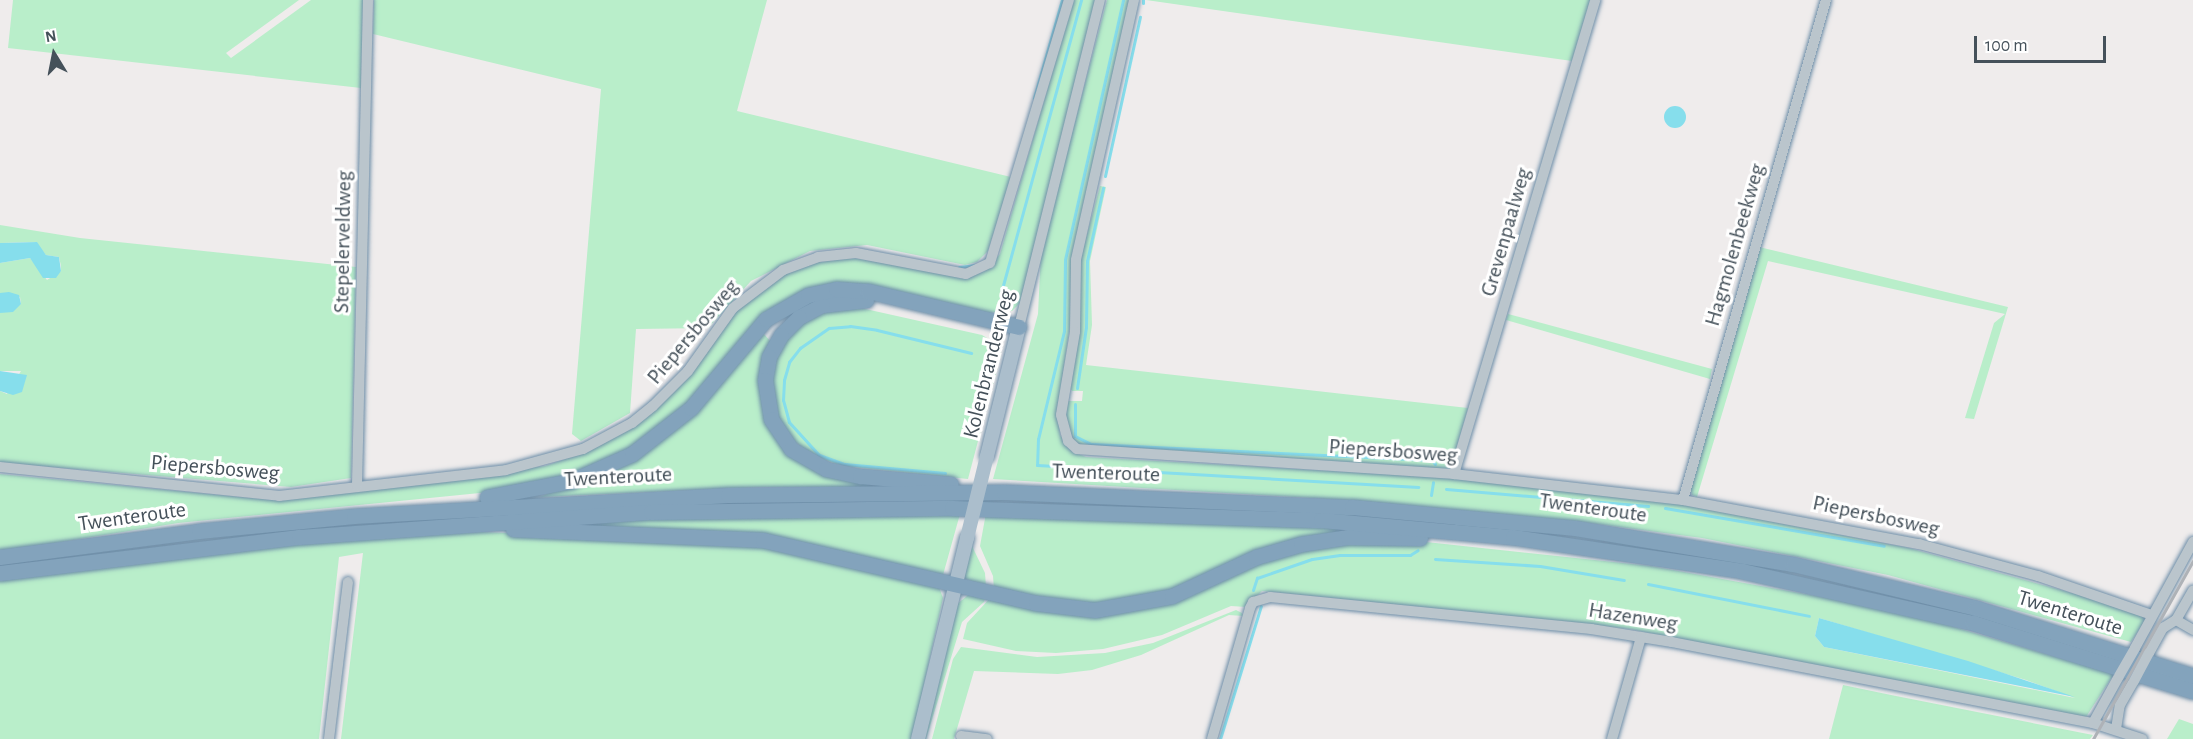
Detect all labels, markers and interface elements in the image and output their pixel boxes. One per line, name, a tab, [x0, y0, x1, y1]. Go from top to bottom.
north arrow	[24, 24, 84, 84]
scale bar	[1977, 24, 2109, 62]
text: N	[44, 27, 58, 45]
text: 100 m	[1985, 37, 2028, 55]
street label: Hagmolenbeekweg	[1699, 161, 1771, 329]
street label: Grevenpaalweg	[1475, 165, 1537, 299]
street label: Stepelerveldweg	[329, 170, 357, 314]
street label: Piepersbosweg	[641, 274, 745, 390]
street label: Kolenbranderweg	[958, 287, 1020, 441]
street label: Piepersbosweg	[1328, 433, 1458, 469]
street label: Piepersbosweg	[150, 449, 280, 487]
street label: Twenteroute	[1051, 458, 1161, 488]
street label: Twenteroute	[563, 461, 673, 493]
street label: Twenteroute	[1538, 487, 1648, 529]
street label: Piepersbosweg	[1810, 490, 1942, 542]
street label: Twenteroute	[77, 496, 187, 538]
street label: Twenteroute	[2014, 585, 2126, 641]
street label: Hazenweg	[1587, 597, 1679, 637]

